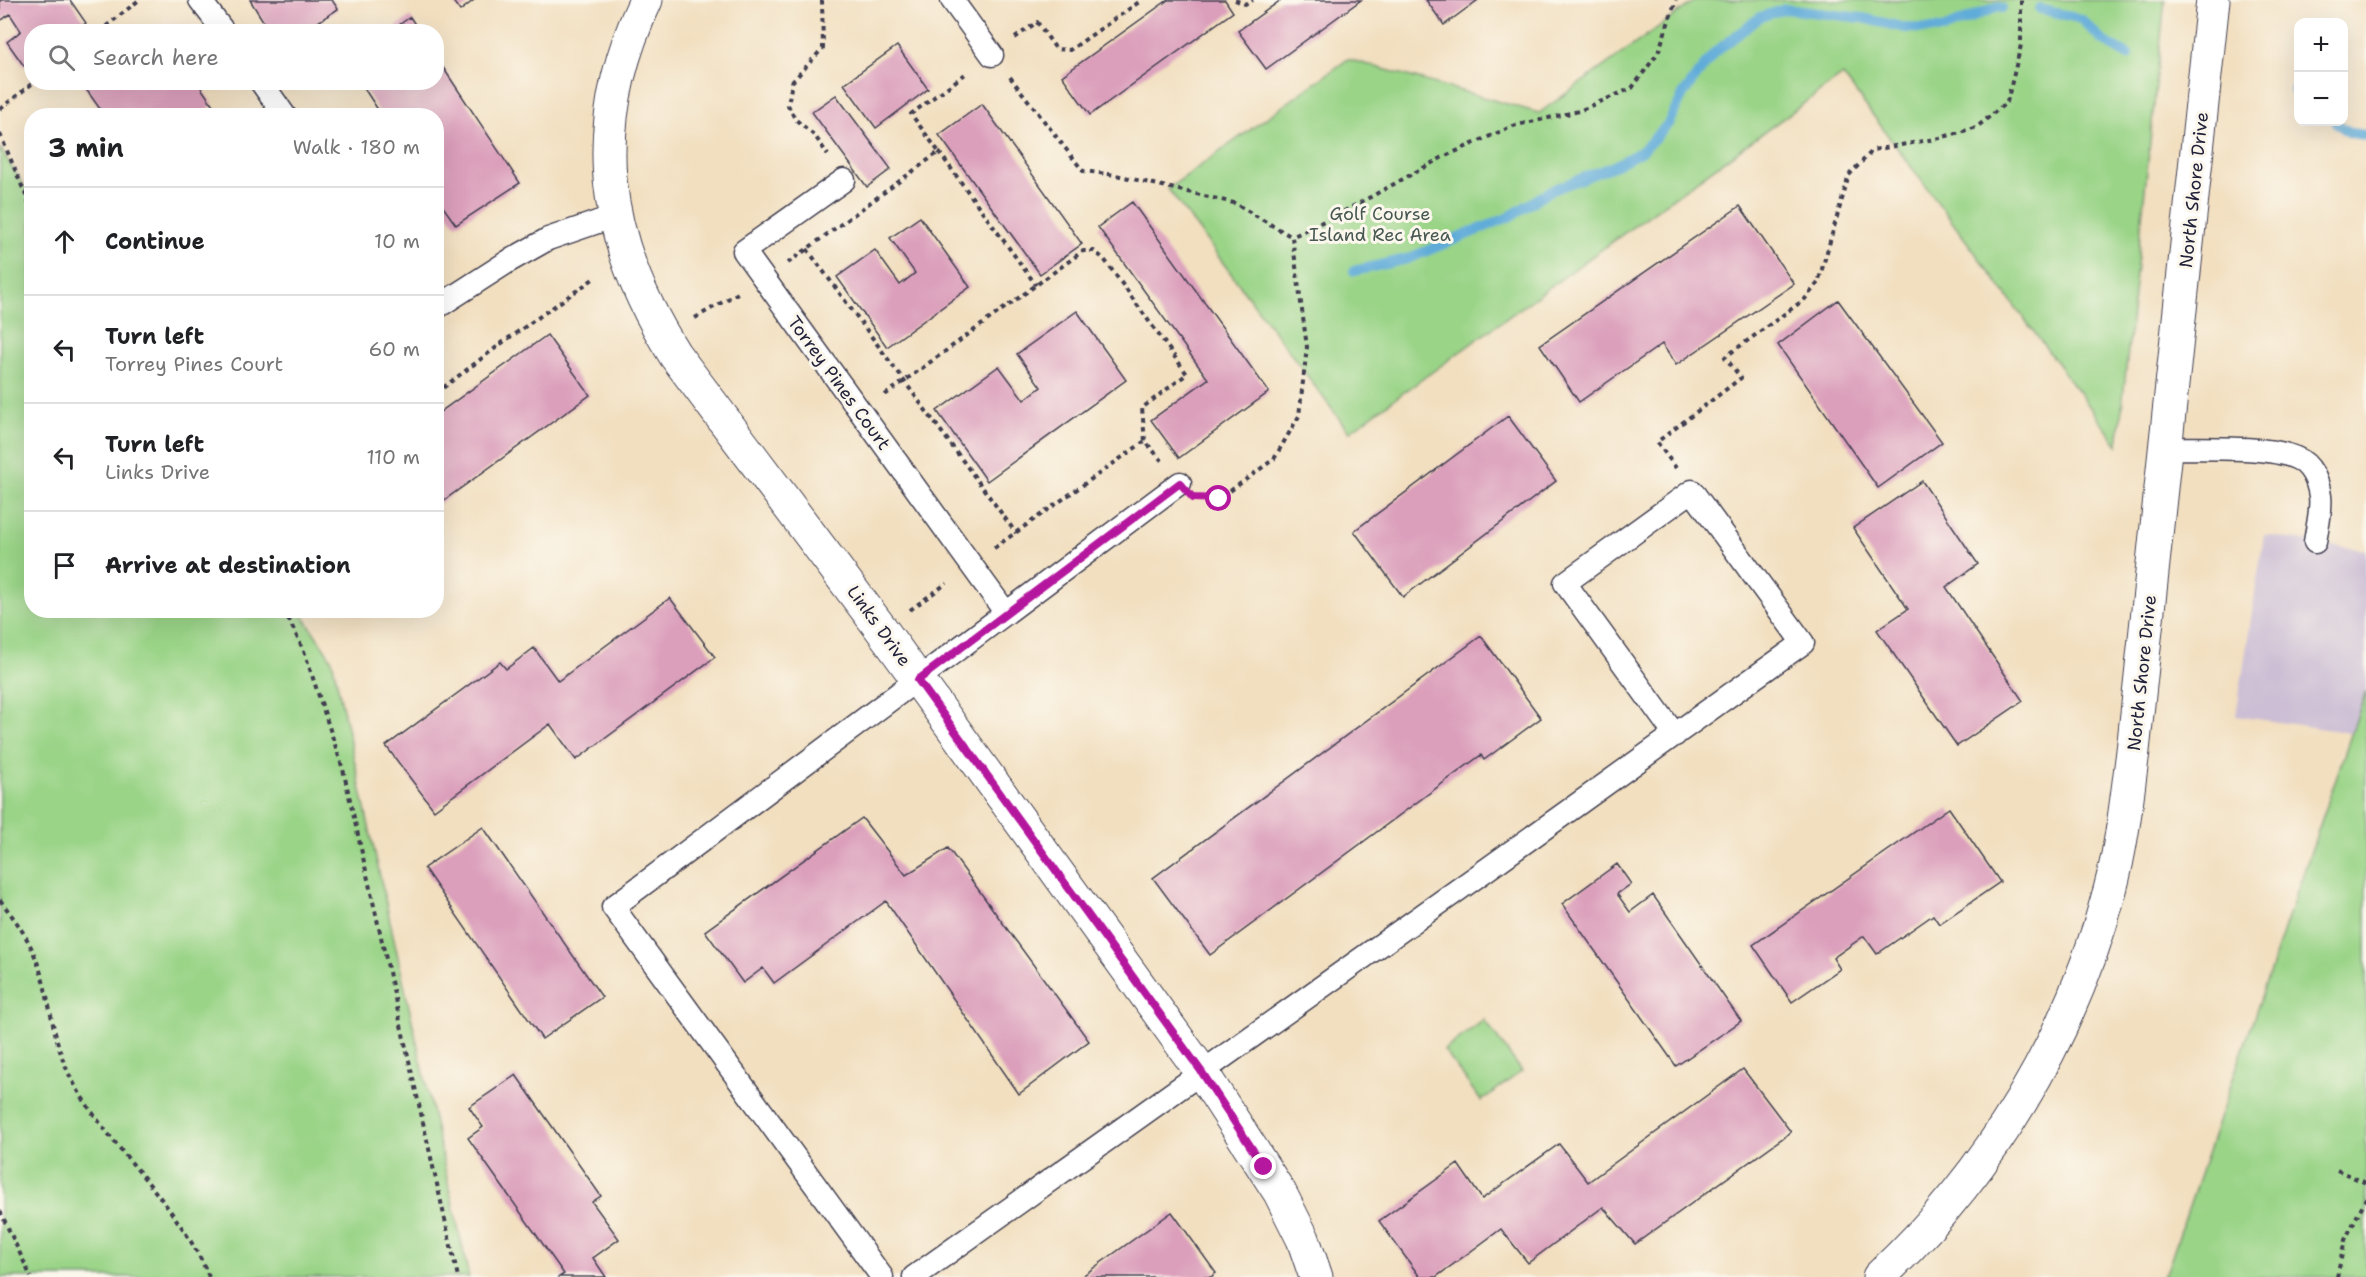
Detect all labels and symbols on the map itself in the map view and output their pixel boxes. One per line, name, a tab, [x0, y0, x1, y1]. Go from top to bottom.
street label: North Shore Drive	[2174, 111, 2214, 269]
park label: Golf Course Island Rec Area	[1309, 202, 1451, 247]
street label: Torrey Pines Court	[782, 311, 896, 455]
route start	[1205, 485, 1231, 511]
street label: Links Drive	[842, 581, 916, 671]
street label: North Shore Drive	[2122, 594, 2162, 752]
route end	[1250, 1153, 1276, 1179]

